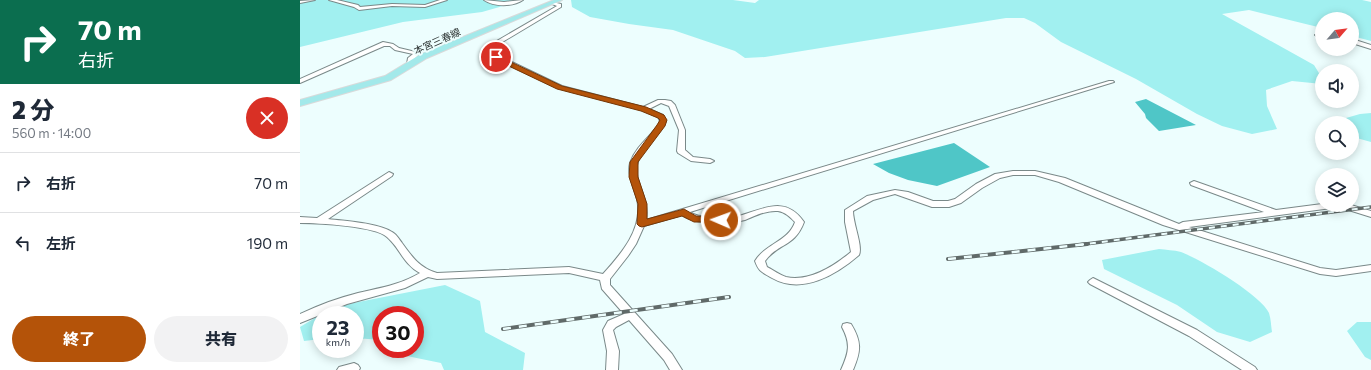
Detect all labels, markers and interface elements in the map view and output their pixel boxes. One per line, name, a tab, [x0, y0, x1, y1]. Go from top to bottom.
text: 70 m	[78, 12, 142, 46]
north arrow	[1315, 12, 1359, 56]
map controls	[1315, 12, 1359, 212]
icon: right	[12, 16, 64, 68]
street label: 本宮三春線	[412, 25, 462, 57]
pin	[479, 40, 513, 74]
icon: arrive	[485, 46, 507, 68]
text: 右折	[78, 49, 114, 71]
button: sound	[1315, 64, 1359, 108]
text: 2 分	[12, 95, 54, 124]
button: close	[246, 97, 288, 139]
button: search	[1315, 116, 1359, 160]
text: 560 m · 14:00	[12, 125, 91, 141]
button: layers	[1315, 168, 1359, 212]
icon: right	[12, 172, 34, 194]
text: 右折	[46, 174, 76, 192]
text: 70 m	[254, 174, 288, 192]
position arrow	[700, 199, 742, 241]
icon: left	[12, 232, 34, 254]
text: 左折	[46, 234, 76, 252]
text: 190 m	[247, 234, 288, 252]
speed limit sign: 30	[372, 306, 424, 358]
text: 23	[326, 315, 350, 339]
button: 終了	[12, 316, 146, 362]
button: 共有	[154, 316, 288, 362]
text: km/h	[326, 336, 350, 348]

